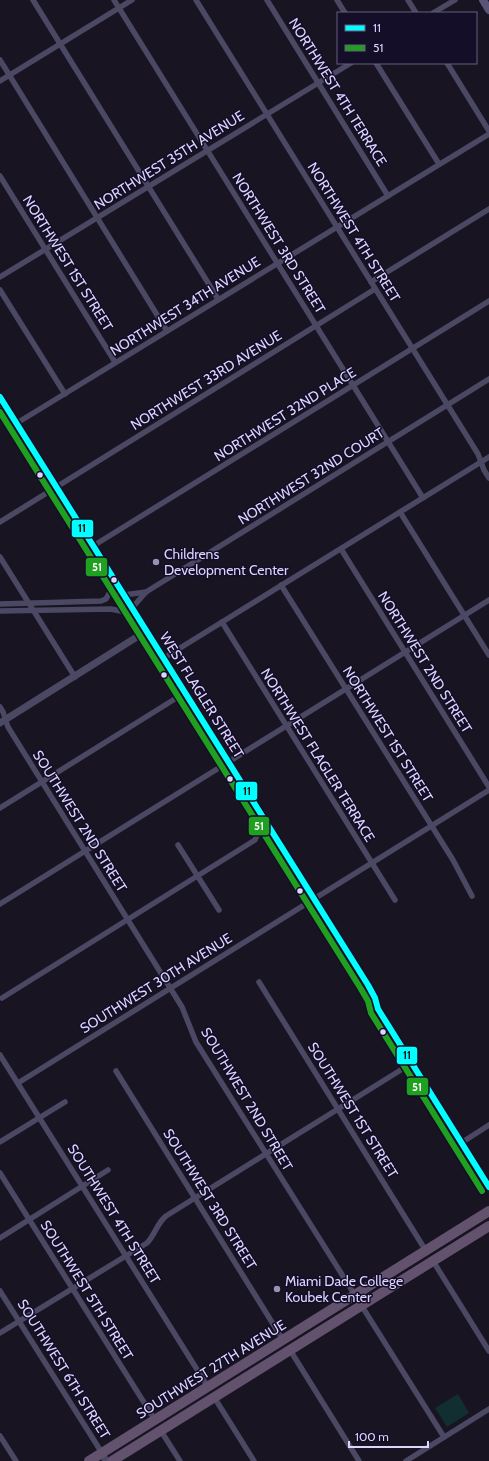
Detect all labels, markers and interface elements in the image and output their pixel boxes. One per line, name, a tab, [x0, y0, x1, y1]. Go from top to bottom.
legend	[337, 12, 477, 64]
street label: NORTHWEST 4TH TERRACE	[285, 15, 391, 170]
text: 11	[373, 20, 381, 35]
text: 51	[373, 40, 383, 55]
street label: NORTHWEST 35TH AVENUE	[91, 106, 248, 214]
street label: NORTHWEST 4TH STREET	[304, 159, 405, 306]
street label: NORTHWEST 3RD STREET	[228, 169, 330, 317]
street label: NORTHWEST 1ST STREET	[19, 192, 117, 335]
street label: NORTHWEST 34TH AVENUE	[106, 252, 264, 360]
street label: NORTHWEST 33RD AVENUE	[127, 326, 285, 434]
street label: NORTHWEST 32ND PLACE	[211, 363, 360, 465]
street label: NORTHWEST 32ND COURT	[234, 423, 388, 528]
unlabelled marker	[35, 470, 45, 480]
line badge: 11	[71, 519, 94, 538]
text: 11	[78, 521, 86, 535]
place label: Childrens Development Center	[164, 545, 289, 579]
line badge: 51	[85, 557, 108, 577]
marker: Childrens Development Center	[151, 557, 161, 567]
text: 51	[92, 560, 102, 574]
unlabelled marker	[109, 575, 119, 585]
street label: NORTHWEST 2ND STREET	[374, 588, 476, 737]
street label: WEST FLAGLER STREET	[156, 629, 248, 762]
street label: NORTHWEST 1ST STREET	[339, 663, 437, 806]
street label: NORTHWEST FLAGLER TERRACE	[257, 665, 379, 845]
unlabelled marker	[159, 670, 169, 680]
street label: SOUTHWEST 2ND STREET	[29, 747, 131, 896]
unlabelled marker	[225, 774, 235, 784]
line badge: 11	[235, 781, 258, 801]
text: 11	[243, 784, 251, 798]
line badge: 51	[248, 816, 270, 836]
text: 51	[254, 819, 264, 833]
unlabelled marker	[295, 886, 305, 896]
street label: SOUTHWEST 30TH AVENUE	[77, 929, 236, 1037]
street label: SOUTHWEST 2ND STREET	[197, 1024, 297, 1174]
unlabelled marker	[378, 1027, 388, 1037]
street label: SOUTHWEST 1ST STREET	[304, 1039, 402, 1182]
line badge: 11	[396, 1046, 418, 1065]
text: 11	[403, 1048, 411, 1062]
line badge: 51	[406, 1077, 429, 1096]
text: 51	[412, 1080, 422, 1094]
street label: SOUTHWEST 3RD STREET	[159, 1125, 261, 1273]
street label: SOUTHWEST 4TH STREET	[64, 1141, 165, 1288]
street label: SOUTHWEST 5TH STREET	[37, 1217, 138, 1364]
place label: Miami Dade College Koubek Center	[285, 1272, 403, 1306]
marker: Miami Dade College Koubek Center	[272, 1284, 282, 1294]
street label: SOUTHWEST 6TH STREET	[14, 1296, 115, 1443]
street label: SOUTHWEST 27TH AVENUE	[133, 1315, 289, 1423]
scale bar	[349, 1423, 428, 1449]
text: 100 m	[355, 1429, 389, 1444]

